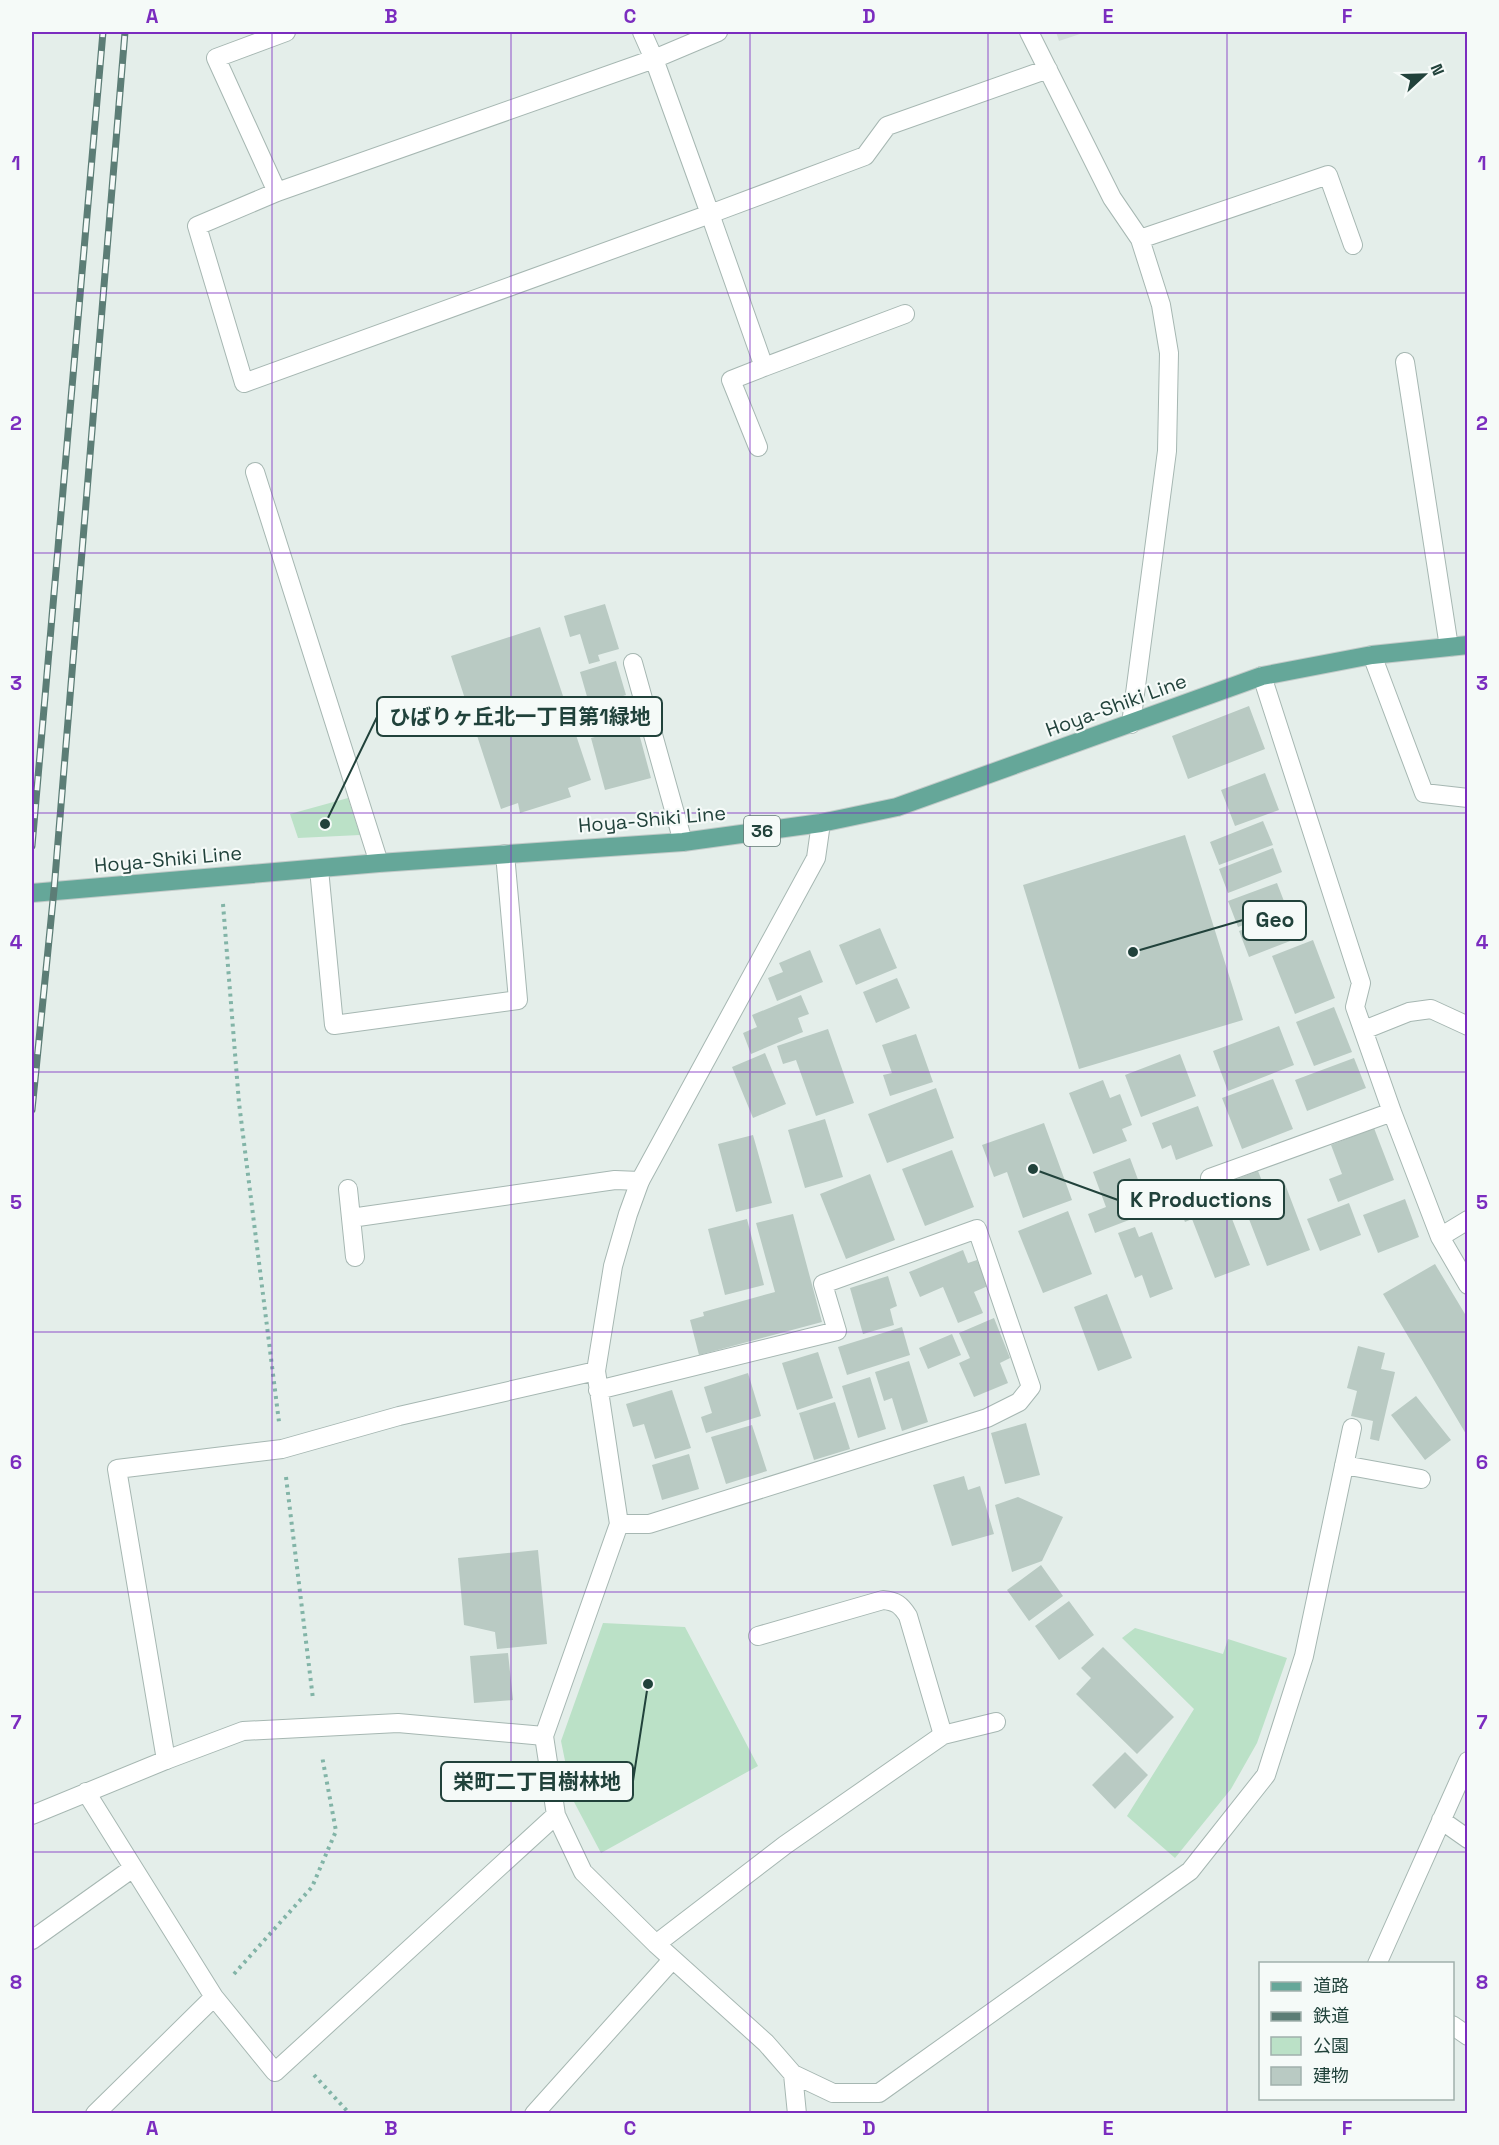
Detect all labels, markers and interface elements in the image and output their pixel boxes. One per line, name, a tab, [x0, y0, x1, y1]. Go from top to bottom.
text: A	[146, 3, 159, 29]
text: B	[384, 3, 398, 29]
text: C	[624, 3, 637, 29]
text: D	[862, 3, 876, 29]
text: E	[1102, 3, 1114, 29]
text: F	[1342, 3, 1353, 29]
north arrow	[1394, 45, 1454, 105]
text: N	[1426, 61, 1449, 78]
text: 1	[11, 150, 21, 176]
text: 1	[1477, 150, 1487, 176]
text: 2	[10, 410, 22, 436]
text: 2	[1476, 410, 1488, 436]
street label: Hoya-Shiki Line	[1042, 667, 1190, 743]
text: 3	[10, 670, 22, 696]
text: 3	[1476, 670, 1488, 696]
callout: ひばりヶ丘北一丁目第1緑地	[377, 697, 662, 736]
text: ひばりヶ丘北一丁目第1緑地	[389, 703, 651, 730]
street label: Hoya-Shiki Line	[577, 800, 727, 838]
road number: 36	[744, 816, 780, 846]
street label: Hoya-Shiki Line	[93, 840, 243, 878]
callout: Geo	[1243, 901, 1306, 940]
text: Geo	[1256, 906, 1294, 933]
text: 4	[10, 929, 23, 955]
text: 4	[1476, 929, 1489, 955]
callout: K Productions	[1118, 1180, 1284, 1219]
text: K Productions	[1130, 1186, 1272, 1213]
text: 5	[10, 1189, 22, 1215]
text: 5	[1476, 1189, 1488, 1215]
text: 6	[10, 1449, 22, 1475]
text: 6	[1476, 1449, 1488, 1475]
text: 7	[10, 1709, 22, 1735]
text: 7	[1476, 1709, 1488, 1735]
callout: 栄町二丁目樹林地	[441, 1762, 633, 1801]
text: 栄町二丁目樹林地	[453, 1768, 621, 1795]
legend	[1259, 1962, 1454, 2100]
text: 8	[10, 1969, 22, 1995]
text: 8	[1476, 1969, 1488, 1995]
text: 道路	[1313, 1974, 1349, 1997]
text: 鉄道	[1313, 2004, 1349, 2027]
text: 公園	[1313, 2034, 1349, 2057]
text: 建物	[1313, 2064, 1349, 2087]
text: A	[146, 2115, 159, 2141]
text: B	[384, 2115, 398, 2141]
text: C	[624, 2115, 637, 2141]
text: D	[862, 2115, 876, 2141]
text: E	[1102, 2115, 1114, 2141]
text: F	[1342, 2115, 1353, 2141]

